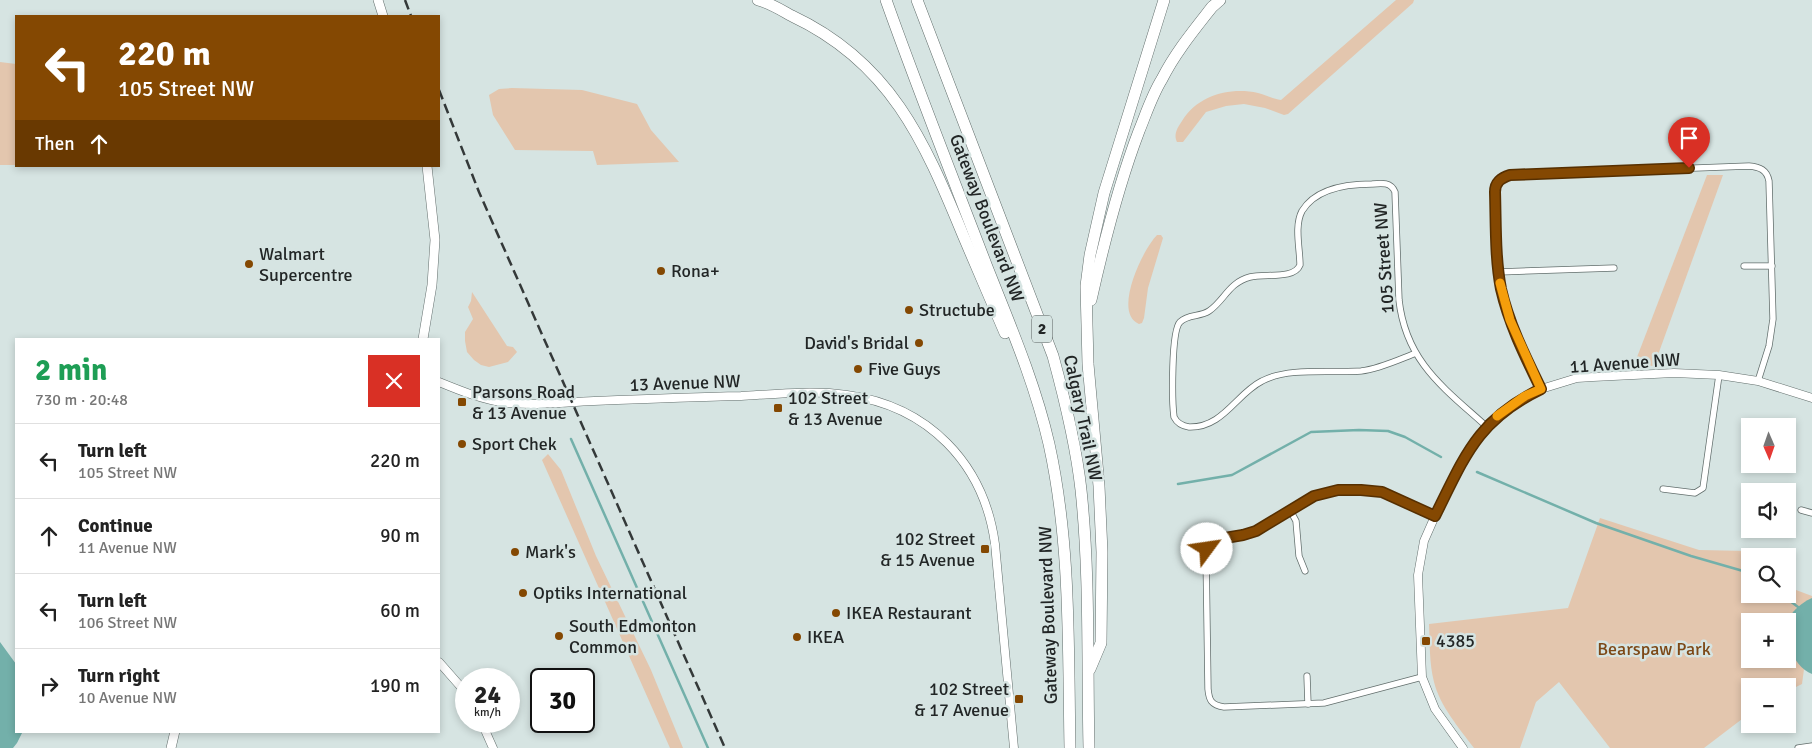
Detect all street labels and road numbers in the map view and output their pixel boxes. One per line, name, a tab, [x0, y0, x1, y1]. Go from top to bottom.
street label: Gateway Boulevard NW	[945, 131, 1029, 305]
street label: 105 Street NW	[1369, 202, 1399, 314]
road number: 2	[1032, 316, 1052, 342]
street label: 11 Avenue NW	[1569, 348, 1681, 378]
street label: Calgary Trail NW	[1059, 353, 1107, 483]
street label: 13 Avenue NW	[629, 370, 741, 396]
street label: Gateway Boulevard NW	[1034, 526, 1062, 704]

